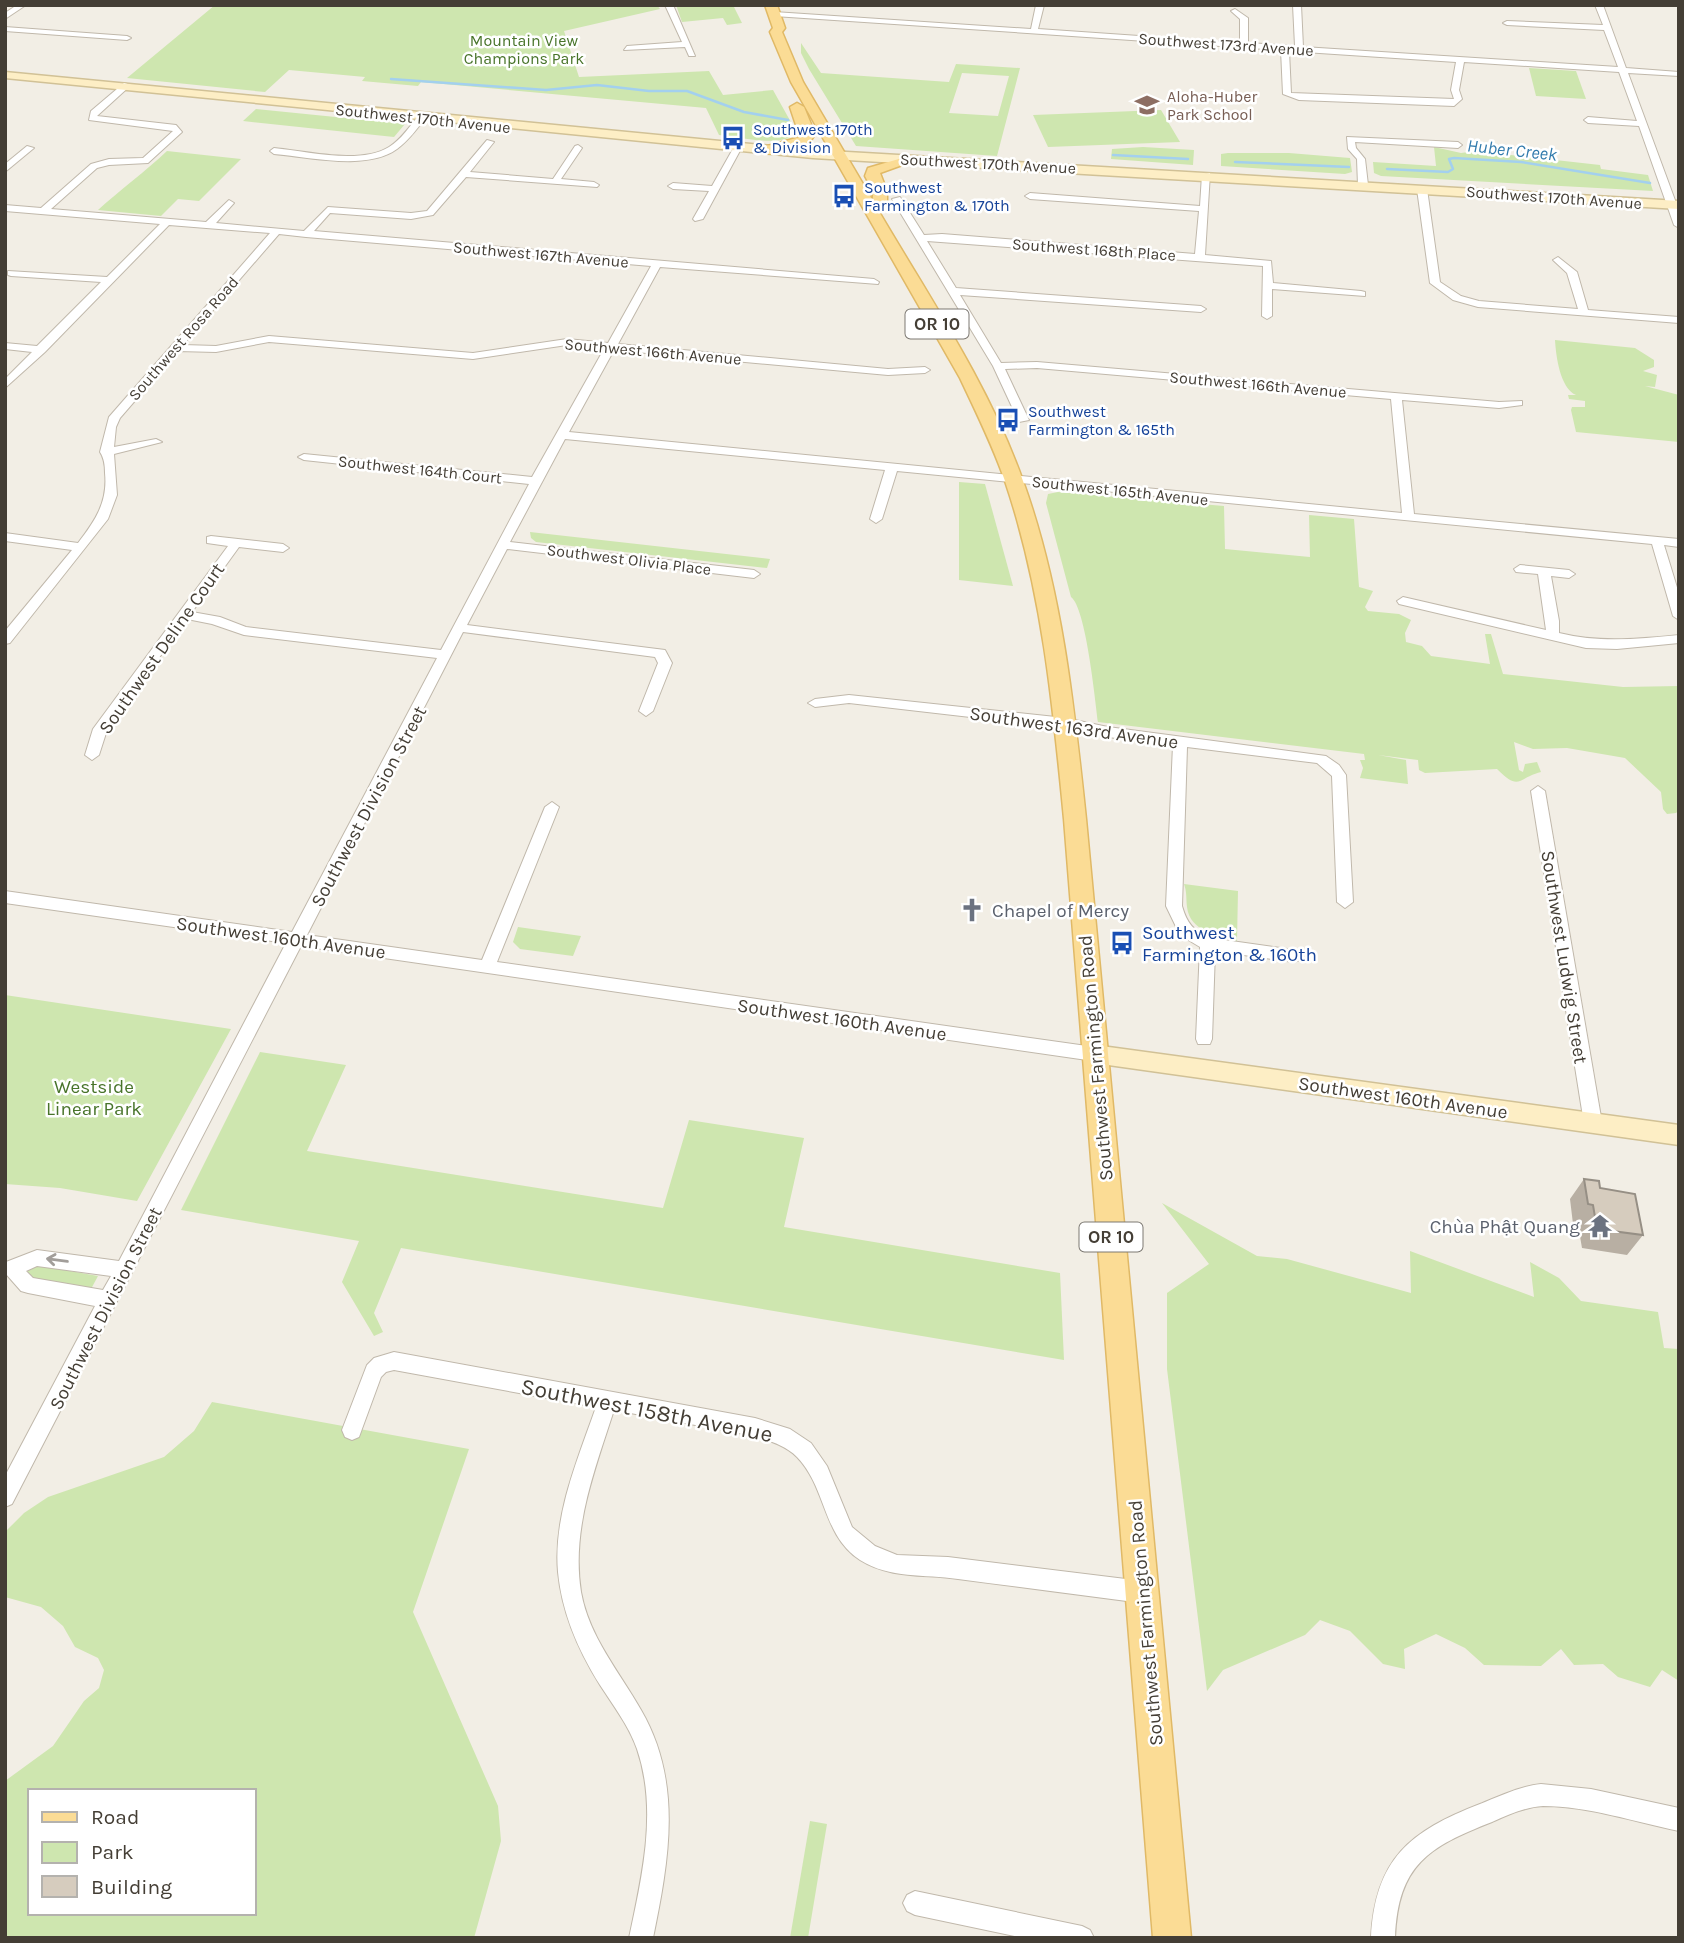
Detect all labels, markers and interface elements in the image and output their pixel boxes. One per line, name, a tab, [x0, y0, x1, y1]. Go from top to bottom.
street label: Southwest 173rd Avenue	[1138, 29, 1314, 60]
park label: Mountain View Champions Park	[464, 31, 584, 68]
place label: Aloha-Huber Park School	[1167, 87, 1258, 124]
school or university icon: Aloha-Huber Park School	[1133, 91, 1161, 119]
street label: Southwest 170th Avenue	[334, 100, 512, 137]
place label: Southwest 170th & Division	[753, 120, 873, 157]
bus stop icon: Southwest 170th & Division	[719, 124, 747, 152]
water label: Huber Creek	[1466, 134, 1559, 166]
street label: Southwest 170th Avenue	[899, 149, 1076, 178]
place label: Southwest Farmington & 170th	[864, 178, 1010, 215]
bus stop icon: Southwest Farmington & 170th	[830, 182, 858, 210]
street label: Southwest 170th Avenue	[1465, 182, 1643, 213]
street label: Southwest 168th Place	[1011, 234, 1177, 265]
street label: Southwest 167th Avenue	[453, 237, 629, 272]
street label: Southwest Rosa Road	[124, 272, 242, 404]
road number: OR 10	[906, 310, 968, 338]
street label: Southwest 166th Avenue	[564, 334, 742, 369]
street label: Southwest 166th Avenue	[1169, 367, 1347, 402]
place label: Southwest Farmington & 165th	[1028, 402, 1175, 439]
bus stop icon: Southwest Farmington & 165th	[994, 406, 1022, 434]
street label: Southwest 164th Court	[337, 451, 503, 488]
street label: Southwest 165th Avenue	[1031, 472, 1209, 509]
street label: Southwest Olivia Place	[546, 540, 712, 579]
street label: Southwest Deline Court	[94, 559, 229, 738]
street label: Southwest Division Street	[306, 702, 431, 911]
street label: Southwest 163rd Avenue	[968, 702, 1180, 754]
street label: Southwest Ludwig Street	[1536, 849, 1592, 1065]
church icon: Chapel of Mercy	[958, 896, 986, 924]
place label: Chapel of Mercy	[992, 900, 1129, 922]
street label: Southwest 160th Avenue	[175, 912, 387, 964]
place label: Southwest Farmington & 160th	[1142, 922, 1317, 966]
bus stop icon: Southwest Farmington & 160th	[1108, 929, 1136, 957]
street label: Southwest Farmington Road	[1074, 934, 1118, 1182]
street label: Southwest 160th Avenue	[736, 994, 948, 1046]
street label: Southwest 160th Avenue	[1297, 1072, 1509, 1124]
park label: Westside Linear Park	[46, 1076, 142, 1120]
street label: Southwest Division Street	[45, 1203, 167, 1414]
temple icon: Chùa Phật Quang	[1586, 1212, 1614, 1240]
place label: Chùa Phật Quang	[1430, 1216, 1580, 1238]
road number: OR 10	[1080, 1222, 1142, 1252]
one-way arrow	[46, 1254, 69, 1267]
street label: Southwest 158th Avenue	[519, 1373, 775, 1448]
street label: Southwest Farmington Road	[1124, 1499, 1168, 1747]
legend	[28, 1789, 256, 1915]
text: Road	[91, 1805, 139, 1829]
text: Park	[91, 1840, 134, 1864]
text: Building	[91, 1875, 172, 1899]

